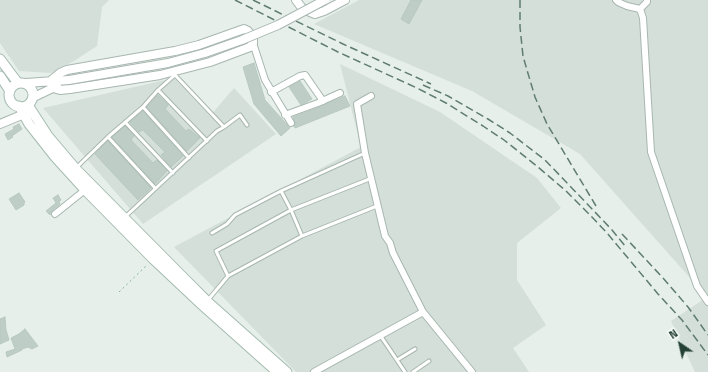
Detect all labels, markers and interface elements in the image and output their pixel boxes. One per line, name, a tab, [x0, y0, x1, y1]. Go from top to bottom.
north arrow	[660, 324, 700, 364]
text: N	[666, 325, 681, 343]

